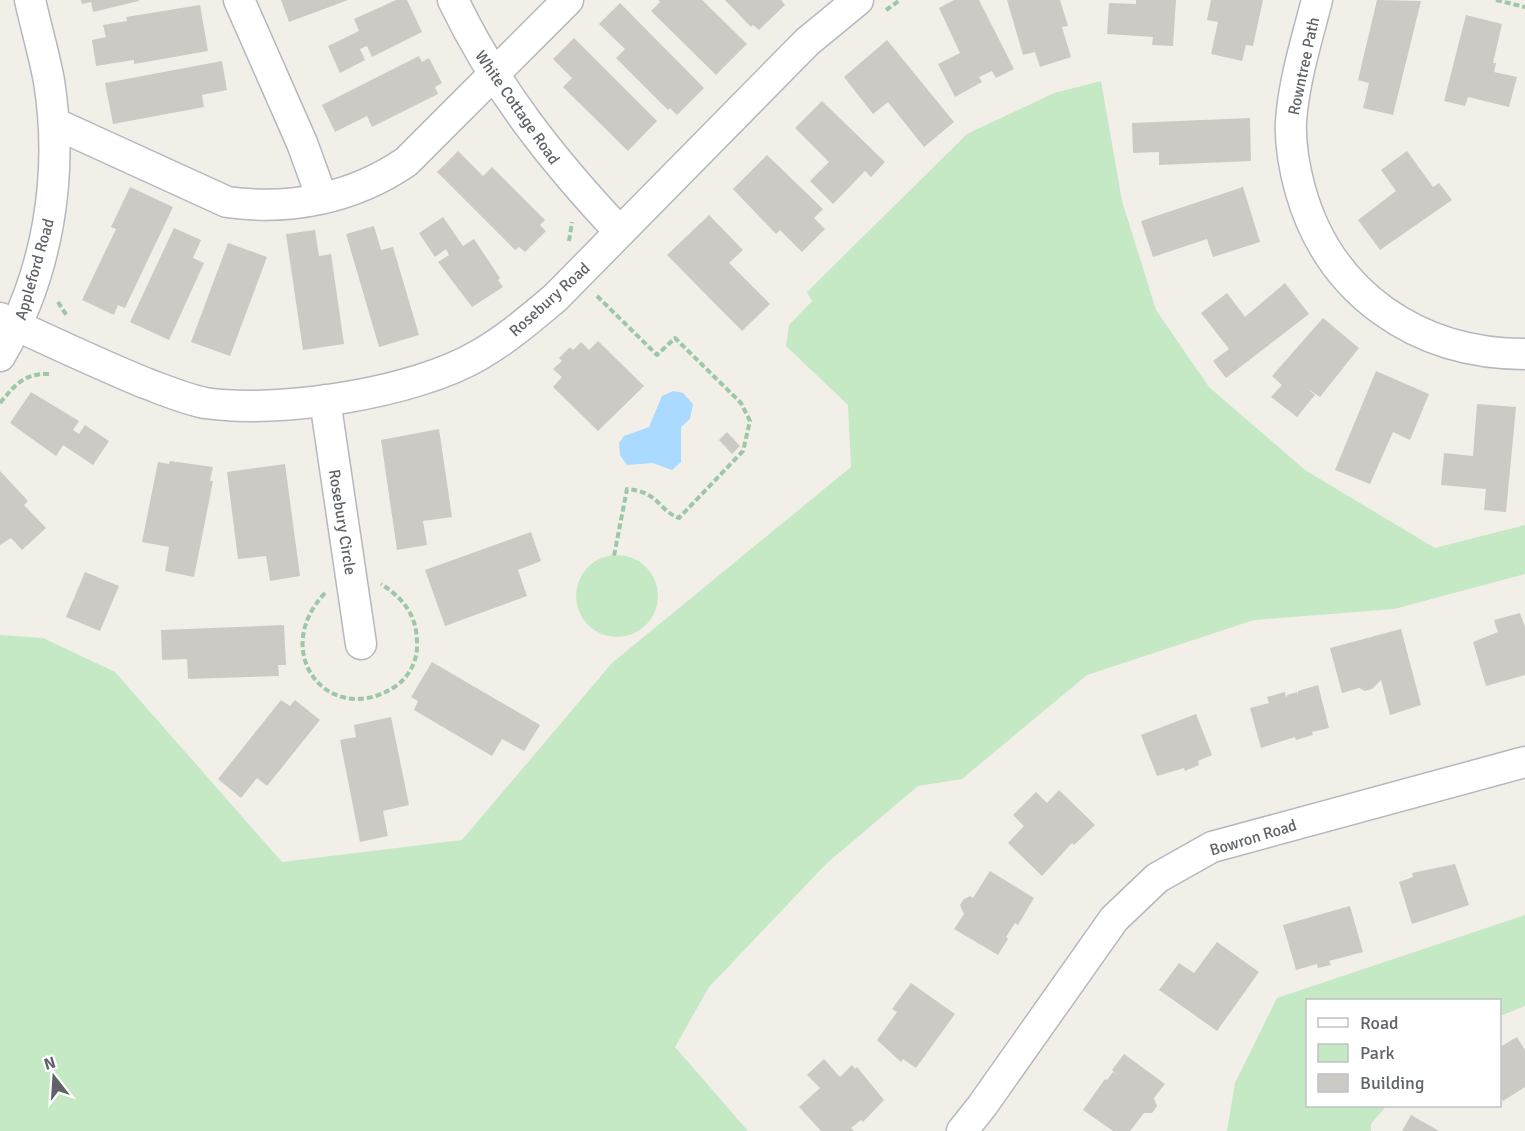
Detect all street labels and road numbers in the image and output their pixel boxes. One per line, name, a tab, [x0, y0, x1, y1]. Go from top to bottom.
street label: Rowntree Path	[1284, 15, 1324, 117]
street label: White Cottage Road	[470, 47, 564, 168]
street label: Appleford Road	[11, 216, 59, 322]
street label: Rosebury Road	[505, 258, 594, 341]
street label: Rosebury Circle	[324, 468, 360, 577]
street label: Bowron Road	[1207, 815, 1299, 861]

